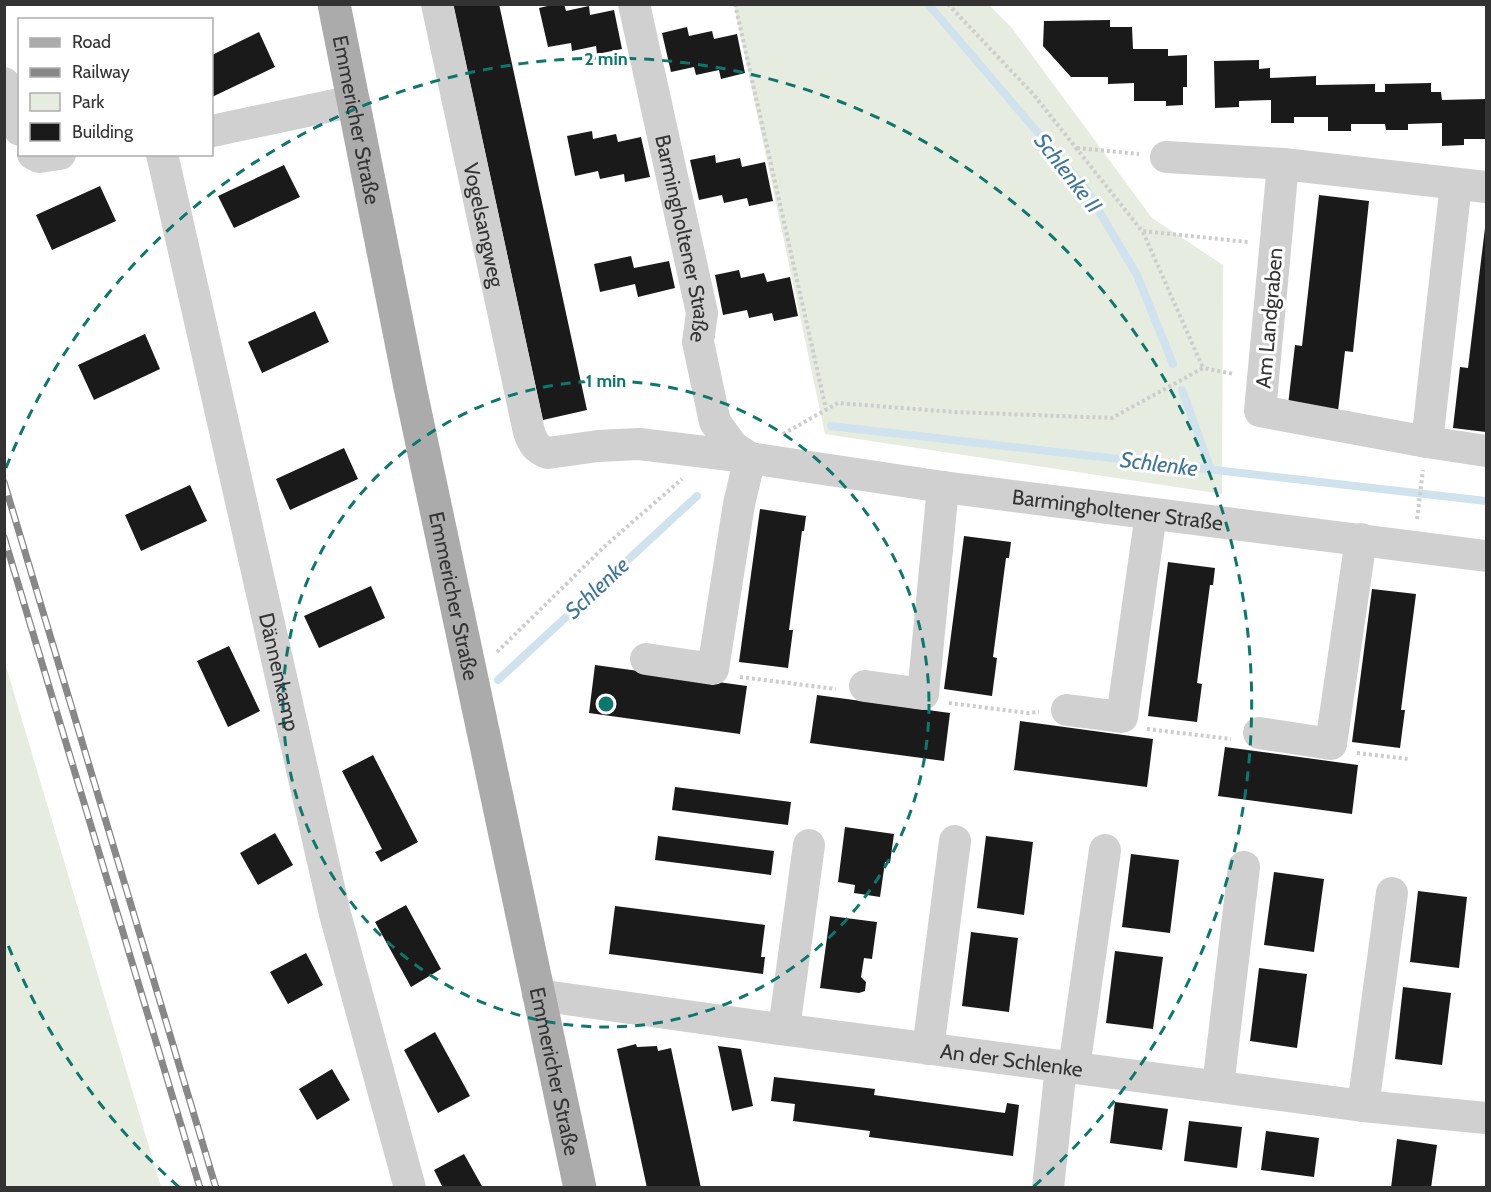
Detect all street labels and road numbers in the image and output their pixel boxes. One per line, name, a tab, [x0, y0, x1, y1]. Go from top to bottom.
street label: Emmericher Straße	[328, 33, 386, 207]
street label: Barmingholtener Straße	[651, 132, 715, 344]
street label: Vogelsangweg	[459, 160, 510, 290]
street label: Am Landgraben	[1250, 247, 1288, 389]
street label: Barmingholtener Straße	[1011, 483, 1225, 535]
street label: Emmericher Straße	[424, 509, 484, 683]
street label: Dännenkamp	[254, 610, 305, 733]
street label: Emmericher Straße	[525, 985, 585, 1158]
street label: An der Schlenke	[939, 1038, 1085, 1081]

